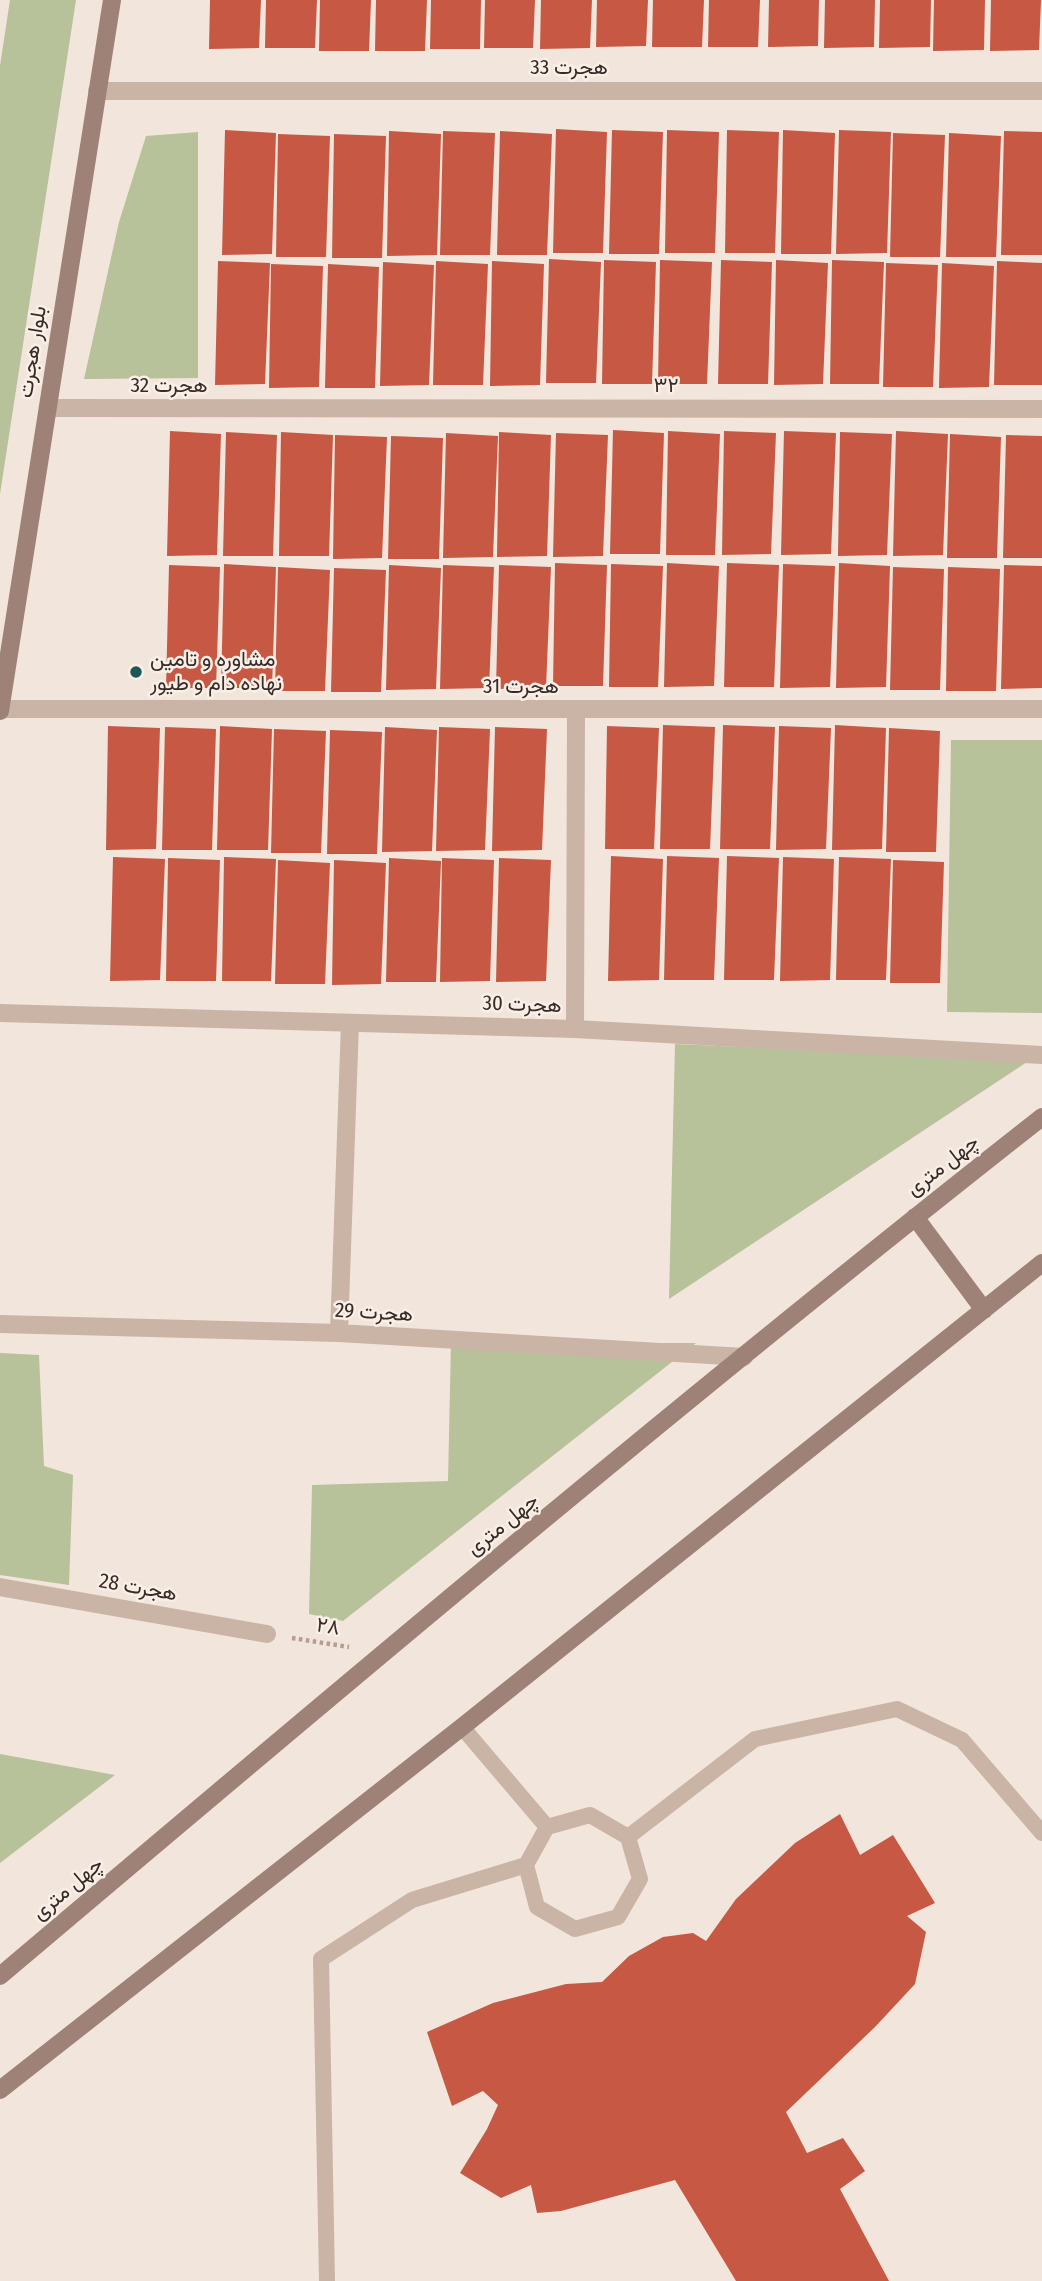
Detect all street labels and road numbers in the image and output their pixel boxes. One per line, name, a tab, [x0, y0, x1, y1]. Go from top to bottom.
street label: هجرت 33	[530, 55, 608, 81]
street label: بلوار هجرت	[13, 304, 53, 400]
street label: هجرت 32	[130, 373, 208, 399]
street label: ۳۲	[654, 373, 678, 399]
street label: هجرت 31	[483, 674, 559, 700]
street label: هجرت 30	[482, 991, 562, 1019]
street label: چهل متری	[902, 1130, 984, 1202]
street label: هجرت 29	[334, 1298, 414, 1328]
street label: چهل متری	[462, 1488, 544, 1562]
street label: هجرت 28	[97, 1569, 179, 1607]
street label: ۲۸	[314, 1613, 342, 1641]
street label: چهل متری	[27, 1852, 109, 1926]

